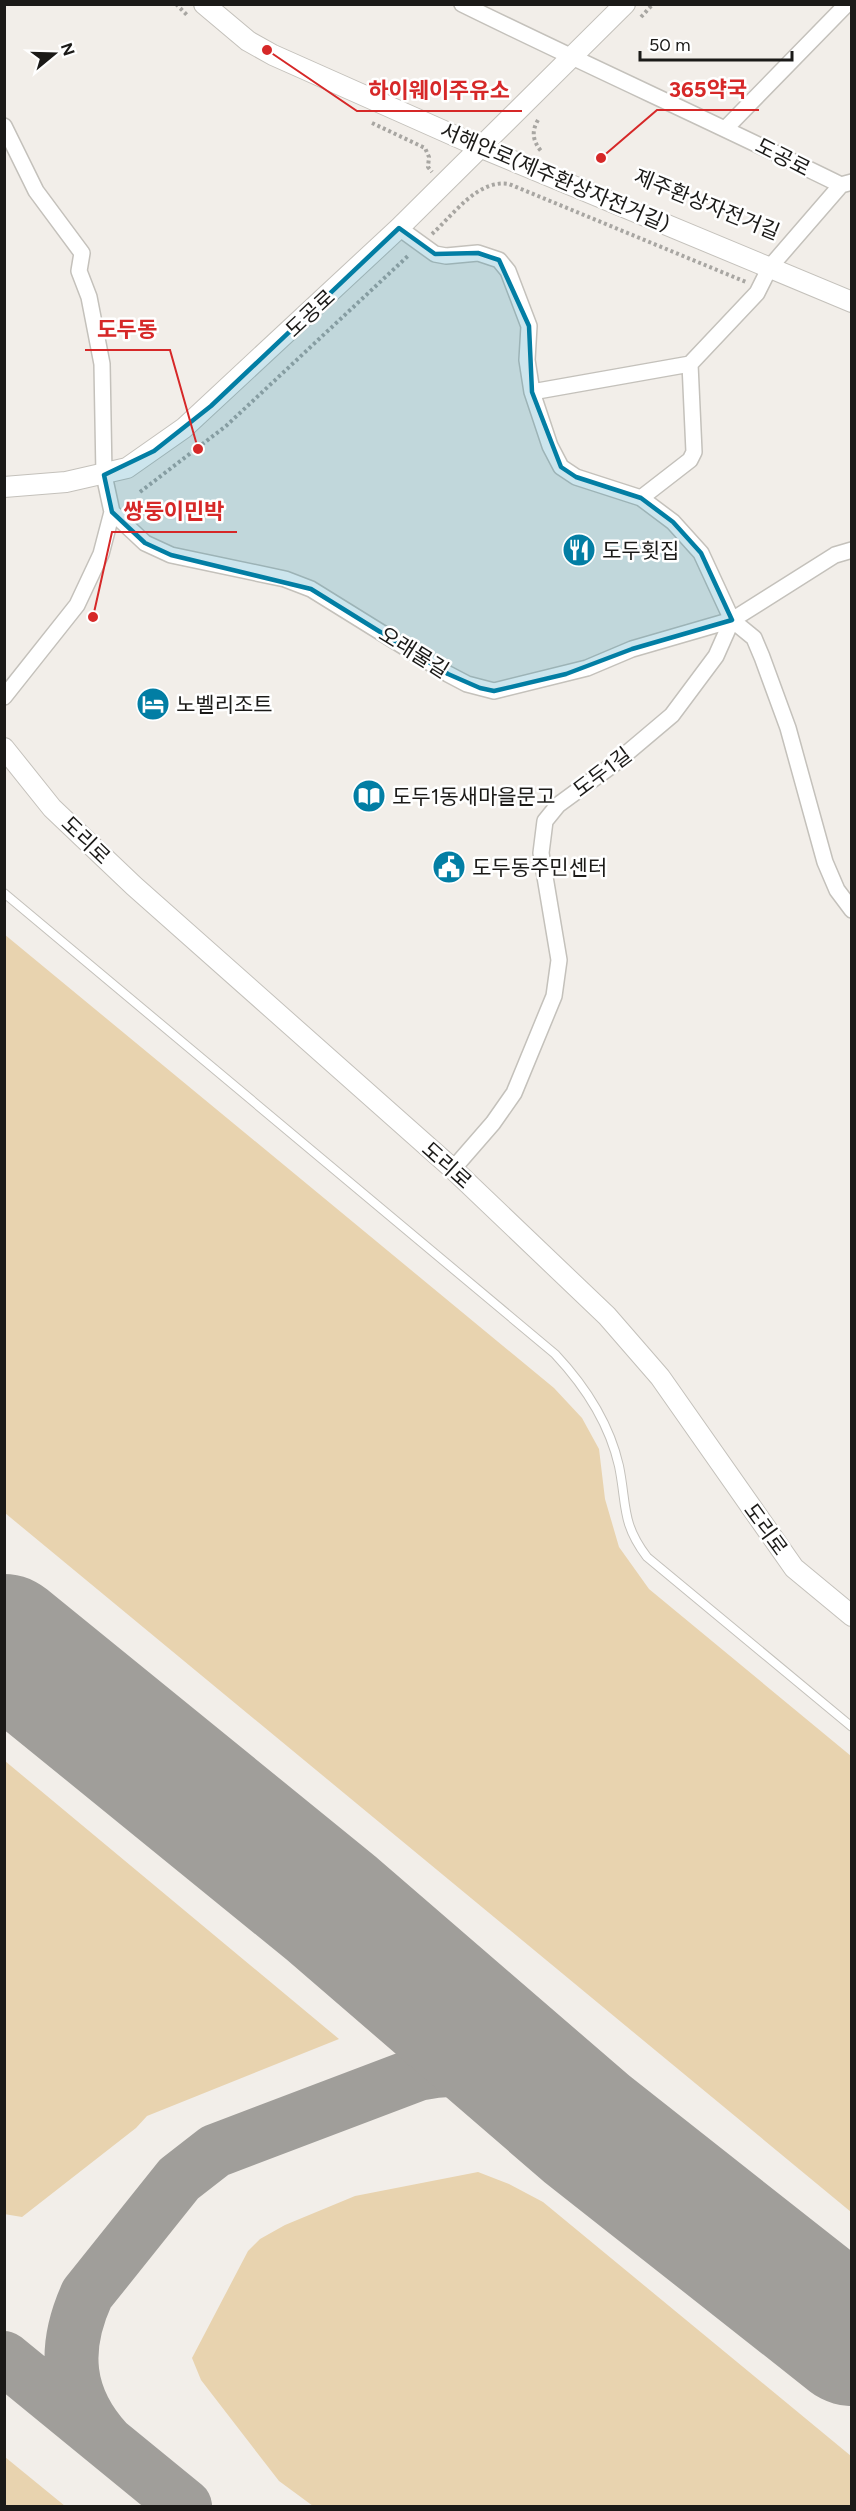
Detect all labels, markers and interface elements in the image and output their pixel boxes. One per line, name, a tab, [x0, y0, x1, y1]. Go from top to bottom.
north arrow	[24, 24, 84, 84]
scale bar	[640, 24, 792, 62]
text: 50 m	[649, 34, 691, 56]
text: N	[57, 40, 79, 58]
callout: 365약국	[657, 70, 759, 110]
callout: 하이웨이주유소	[357, 71, 522, 111]
text: 365약국	[669, 76, 747, 103]
text: 하이웨이주유소	[368, 77, 510, 104]
street label: 서해안로(제주환상자전거길)	[437, 117, 673, 237]
street label: 도공로	[751, 133, 815, 181]
street label: 제주환상자전거길	[631, 163, 783, 245]
street label: 도공로	[280, 284, 340, 342]
callout: 도두동	[85, 310, 170, 350]
text: 도두동	[97, 316, 157, 343]
callout: 쌍둥이민박	[112, 492, 237, 532]
text: 쌍둥이민박	[123, 498, 225, 525]
restaurant icon: 도두횟집	[561, 532, 597, 568]
place label: 도두횟집	[602, 538, 679, 563]
street label: 오래물길	[375, 621, 453, 683]
hotel icon: 노벨리조트	[135, 686, 171, 722]
place label: 노벨리조트	[176, 692, 273, 717]
street label: 도두1길	[568, 742, 636, 802]
library icon: 도두1동새마을문고	[351, 778, 387, 814]
place label: 도두1동새마을문고	[392, 784, 555, 809]
street label: 도리로	[56, 811, 116, 869]
public building icon: 도두동주민센터	[431, 849, 467, 885]
place label: 도두동주민센터	[472, 855, 607, 880]
street label: 도리로	[417, 1136, 477, 1194]
street label: 도리로	[739, 1498, 793, 1560]

